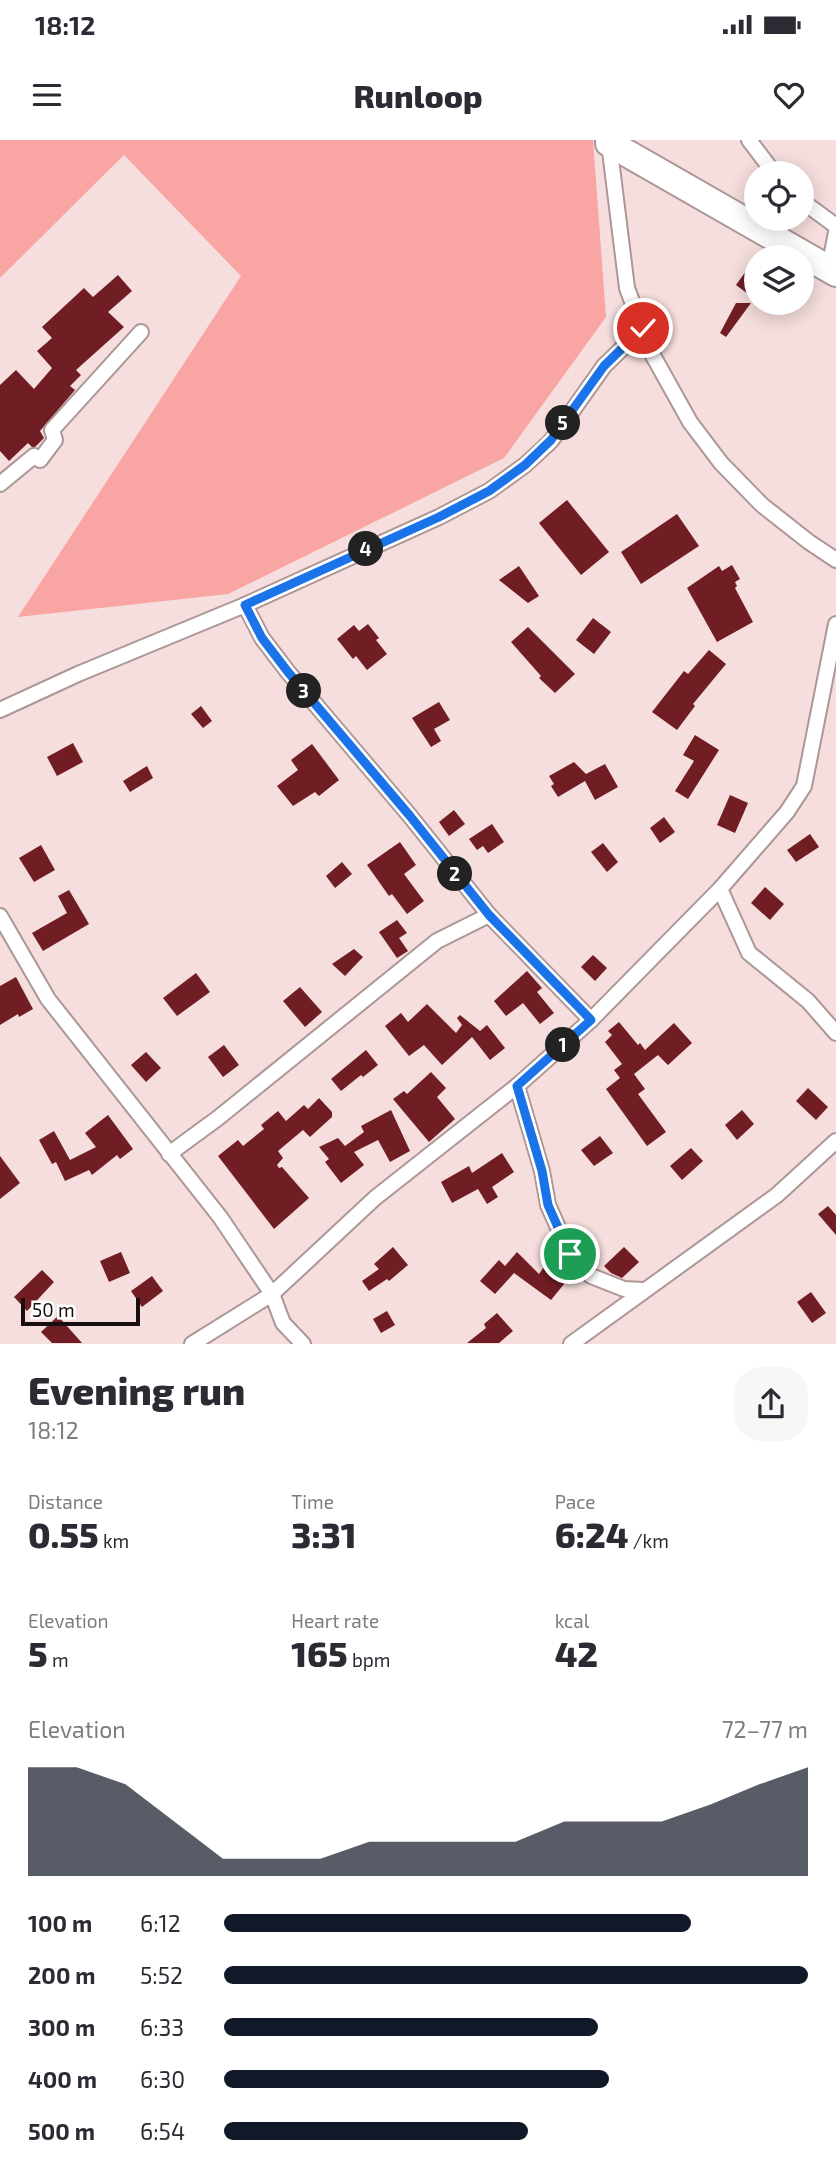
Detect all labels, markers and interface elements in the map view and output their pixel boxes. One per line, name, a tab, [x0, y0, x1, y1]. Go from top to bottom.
text: 18:12	[35, 9, 95, 40]
icon: menu	[28, 76, 66, 114]
text: Runloop	[353, 76, 483, 114]
icon: heart	[770, 76, 808, 114]
map controls	[744, 161, 814, 315]
button: locate	[744, 161, 814, 231]
button: layers	[744, 245, 814, 315]
pin	[613, 298, 673, 358]
icon: check	[624, 309, 662, 347]
pin: 5	[546, 406, 580, 440]
text: 5	[557, 411, 568, 434]
pin: 4	[348, 532, 384, 566]
text: 4	[359, 537, 372, 560]
pin: 3	[286, 674, 322, 708]
text: 3	[298, 679, 309, 702]
pin: 2	[438, 856, 472, 892]
text: 2	[449, 862, 460, 885]
pin: 1	[546, 1028, 580, 1062]
text: 1	[558, 1033, 567, 1056]
pin	[540, 1224, 600, 1284]
icon: arrive	[551, 1235, 589, 1273]
scale bar	[21, 1294, 140, 1326]
text: 50 m	[32, 1298, 75, 1321]
text: Evening run	[28, 1367, 245, 1413]
button: share	[734, 1367, 808, 1441]
text: 18:12	[28, 1416, 79, 1444]
text: Distance	[28, 1490, 103, 1513]
text: Time	[291, 1490, 334, 1513]
text: Pace	[555, 1490, 596, 1513]
text: 0.55	[28, 1513, 99, 1555]
text: 3:31	[291, 1513, 357, 1555]
text: 6:24	[555, 1513, 628, 1555]
text: km	[99, 1529, 129, 1552]
text: /km	[628, 1529, 669, 1552]
text: Elevation	[28, 1609, 109, 1632]
text: Heart rate	[291, 1609, 379, 1632]
text: kcal	[555, 1609, 589, 1632]
text: 5	[28, 1632, 48, 1674]
text: 165	[291, 1632, 348, 1674]
text: 42	[555, 1632, 598, 1674]
text: m	[48, 1648, 69, 1671]
text: bpm	[348, 1648, 390, 1671]
text: Elevation	[28, 1715, 126, 1743]
text: 72–77 m	[722, 1715, 808, 1743]
text: 100 m	[28, 1909, 92, 1937]
text: 6:12	[140, 1909, 181, 1937]
text: 200 m	[28, 1961, 96, 1989]
text: 5:52	[140, 1961, 183, 1989]
text: 300 m	[28, 2013, 95, 2041]
text: 6:33	[140, 2013, 184, 2041]
text: 400 m	[28, 2065, 97, 2093]
text: 6:30	[140, 2065, 185, 2093]
text: 500 m	[28, 2117, 95, 2145]
text: 6:54	[140, 2117, 185, 2145]

